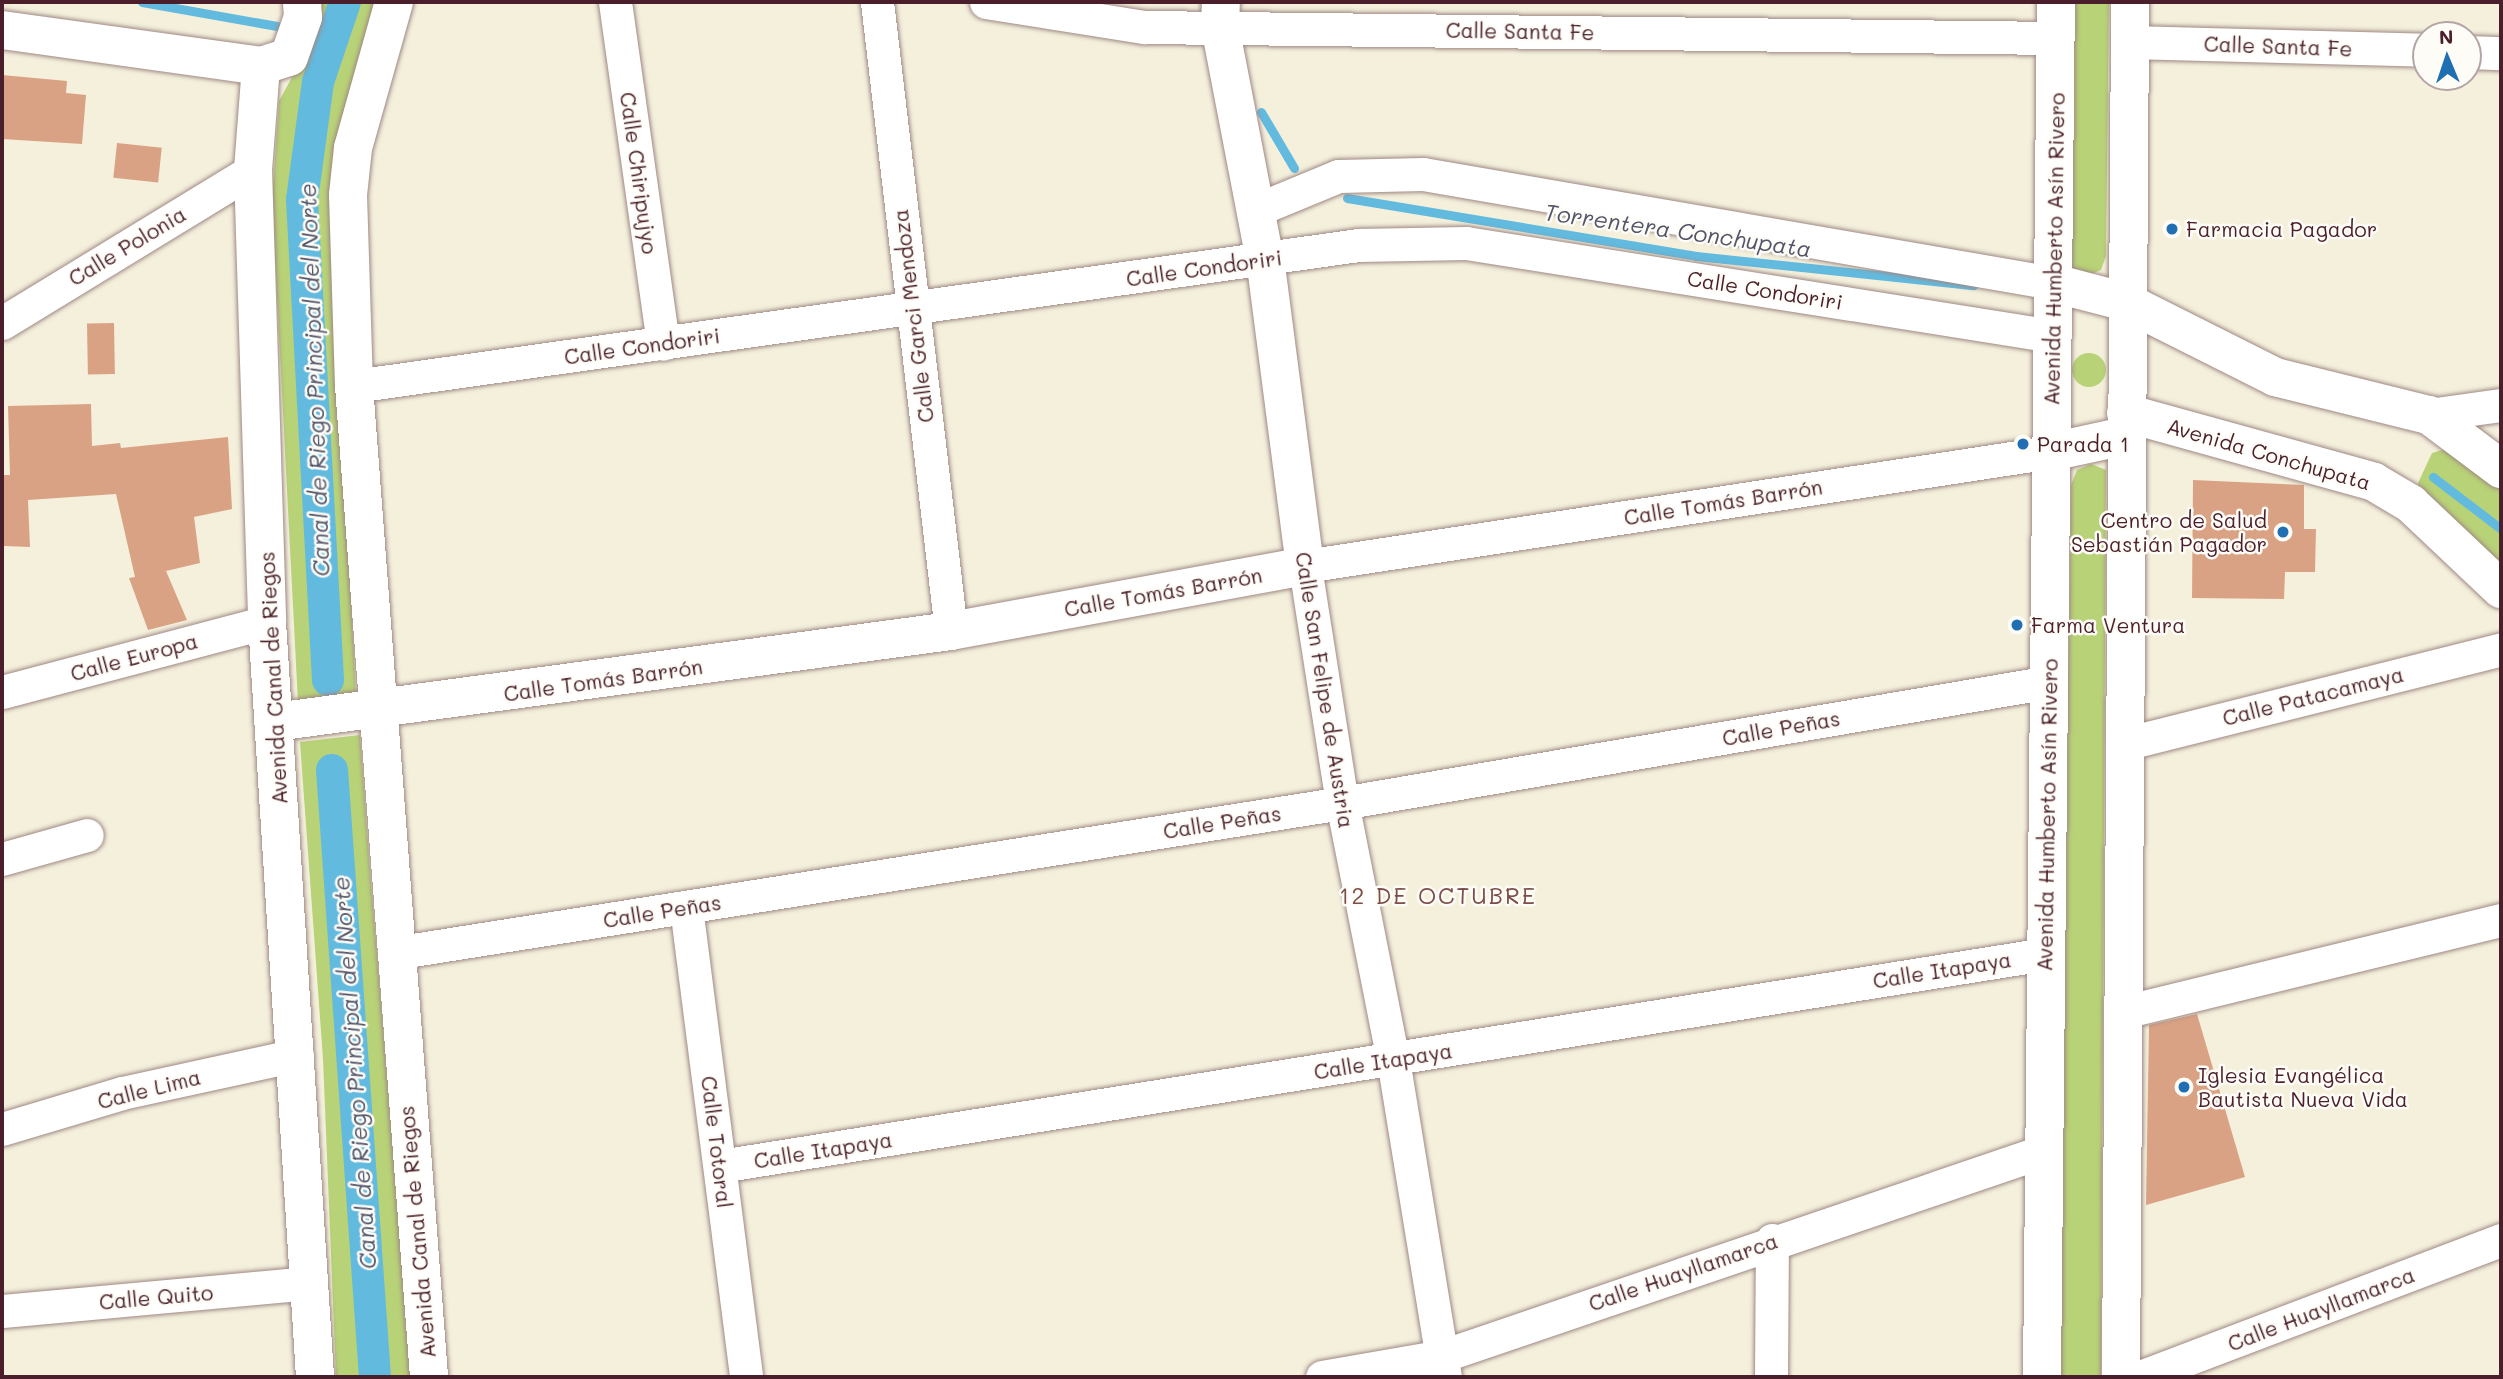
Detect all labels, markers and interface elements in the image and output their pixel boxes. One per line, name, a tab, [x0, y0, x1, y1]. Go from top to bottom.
street label: Calle Santa Fe	[1445, 17, 1595, 45]
north arrow	[2412, 21, 2482, 91]
text: N	[2439, 24, 2454, 49]
street label: Calle Santa Fe	[2203, 31, 2353, 61]
street label: Calle Chiripujyo	[615, 90, 663, 256]
street label: Avenida Humberto Asín Rivero	[2039, 92, 2069, 406]
water label: Canal de Riego Principal del Norte	[293, 183, 335, 577]
water label: Torrentera Conchupata	[1543, 198, 1813, 262]
street label: Calle Polonia	[64, 201, 190, 291]
street label: Calle Garci Mendoza	[887, 208, 939, 424]
place label: Farmacia Pagador	[2186, 216, 2377, 242]
marker: Farmacia Pagador	[2164, 221, 2180, 237]
street label: Calle Condoriri	[1124, 245, 1284, 291]
street label: Calle Condoriri	[1685, 265, 1845, 315]
street label: Calle Condoriri	[562, 323, 722, 369]
street label: Avenida Conchupata	[2164, 413, 2374, 495]
place label: Parada 1	[2037, 431, 2129, 457]
marker: Parada 1	[2015, 436, 2031, 452]
street label: Calle Tomás Barrón	[1622, 474, 1824, 530]
place label: Centro de Salud Sebastián Pagador	[2071, 507, 2267, 557]
marker: Centro de Salud Sebastián Pagador	[2273, 522, 2293, 542]
street label: Calle San Felipe de Austria	[1291, 550, 1359, 830]
street label: Avenida Canal de Riegos	[254, 551, 292, 805]
street label: Calle Tomás Barrón	[1062, 562, 1264, 622]
place label: Farma Ventura	[2031, 612, 2185, 638]
marker: Farma Ventura	[2009, 617, 2025, 633]
street label: Calle Europa	[68, 628, 200, 686]
street label: Calle Tomás Barrón	[502, 654, 704, 706]
street label: Avenida Humberto Asín Rivero	[2032, 658, 2062, 972]
street label: Calle Patacamaya	[2220, 661, 2406, 731]
street label: Calle Peñas	[1720, 705, 1842, 751]
street label: Calle Peñas	[1161, 800, 1283, 844]
water label: Canal de Riego Principal del Norte	[327, 876, 381, 1270]
district label: 12 DE OCTUBRE	[1341, 881, 1535, 909]
street label: Calle Peñas	[601, 889, 723, 933]
street label: Calle Itapaya	[1871, 947, 2013, 993]
street label: Calle Itapaya	[1312, 1038, 1454, 1084]
place label: Iglesia Evangélica Bautista Nueva Vida	[2198, 1062, 2408, 1112]
street label: Calle Lima	[95, 1064, 203, 1114]
street label: Calle Totoral	[696, 1074, 738, 1210]
marker: Iglesia Evangélica Bautista Nueva Vida	[2176, 1079, 2192, 1095]
street label: Avenida Canal de Riegos	[393, 1105, 441, 1359]
street label: Calle Itapaya	[752, 1127, 894, 1173]
street label: Calle Huayllamarca	[1585, 1228, 1781, 1316]
street label: Calle Huayllamarca	[2224, 1262, 2418, 1356]
street label: Calle Quito	[98, 1279, 214, 1315]

